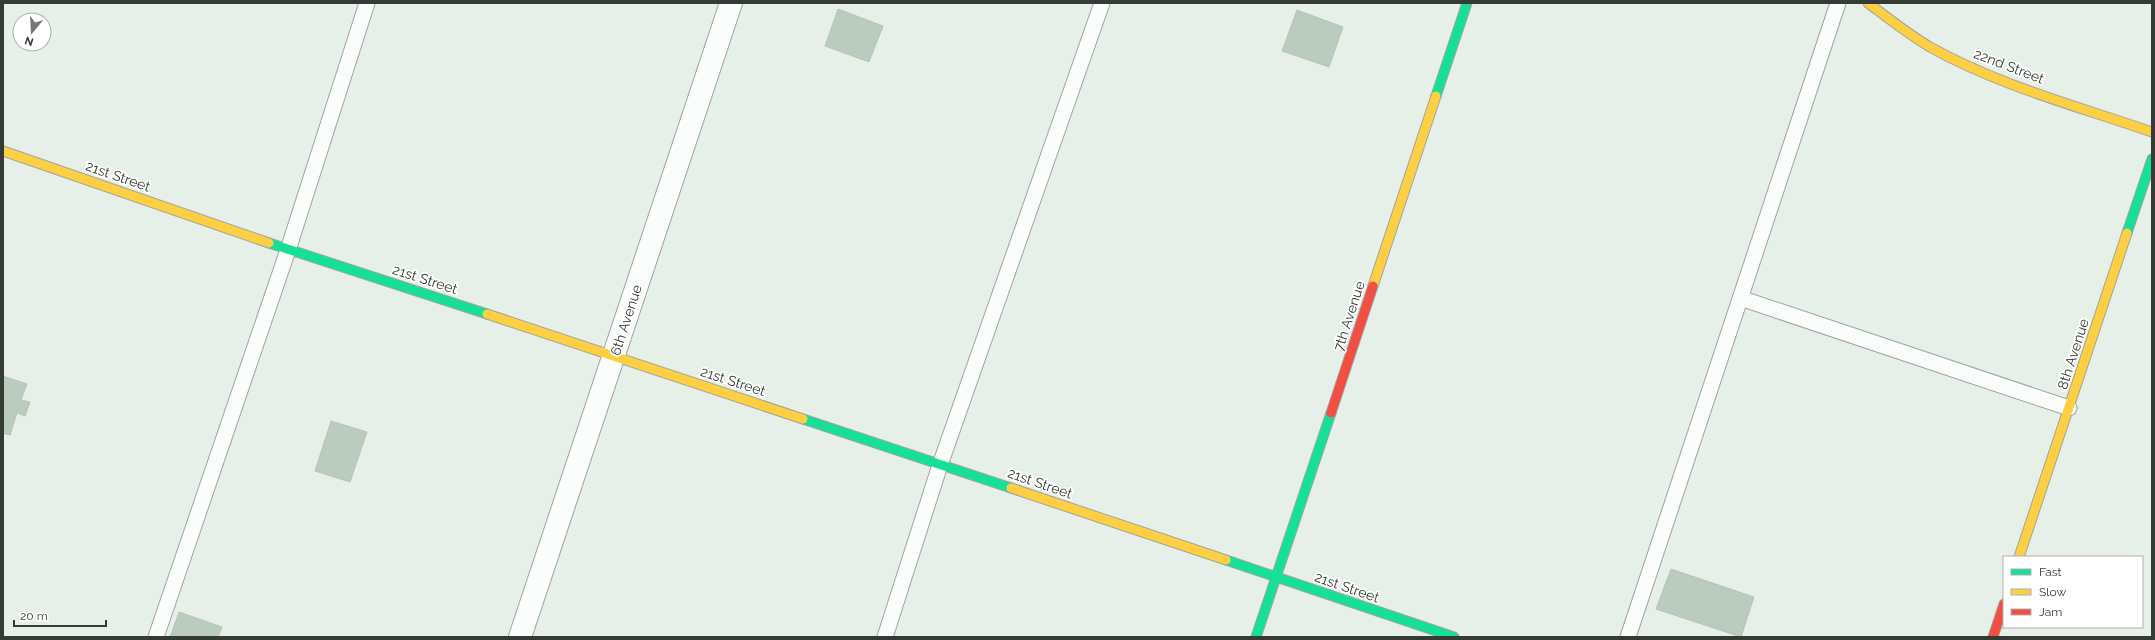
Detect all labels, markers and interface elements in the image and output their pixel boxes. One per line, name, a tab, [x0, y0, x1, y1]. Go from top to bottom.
north arrow	[12, 12, 52, 52]
text: N	[23, 34, 35, 49]
street label: 22nd Street	[1972, 45, 2047, 87]
street label: 21st Street	[84, 158, 153, 195]
street label: 21st Street	[391, 261, 460, 297]
street label: 7th Avenue	[1330, 279, 1368, 353]
street label: 6th Avenue	[607, 283, 645, 357]
street label: 8th Avenue	[2054, 317, 2092, 391]
street label: 21st Street	[699, 363, 768, 399]
street label: 21st Street	[1006, 465, 1075, 502]
legend	[2003, 556, 2143, 628]
text: Fast	[2039, 565, 2062, 579]
street label: 21st Street	[1313, 569, 1382, 606]
text: Slow	[2039, 585, 2066, 599]
scale bar	[14, 602, 106, 628]
text: Jam	[2039, 605, 2062, 619]
text: 20 m	[20, 609, 48, 623]

